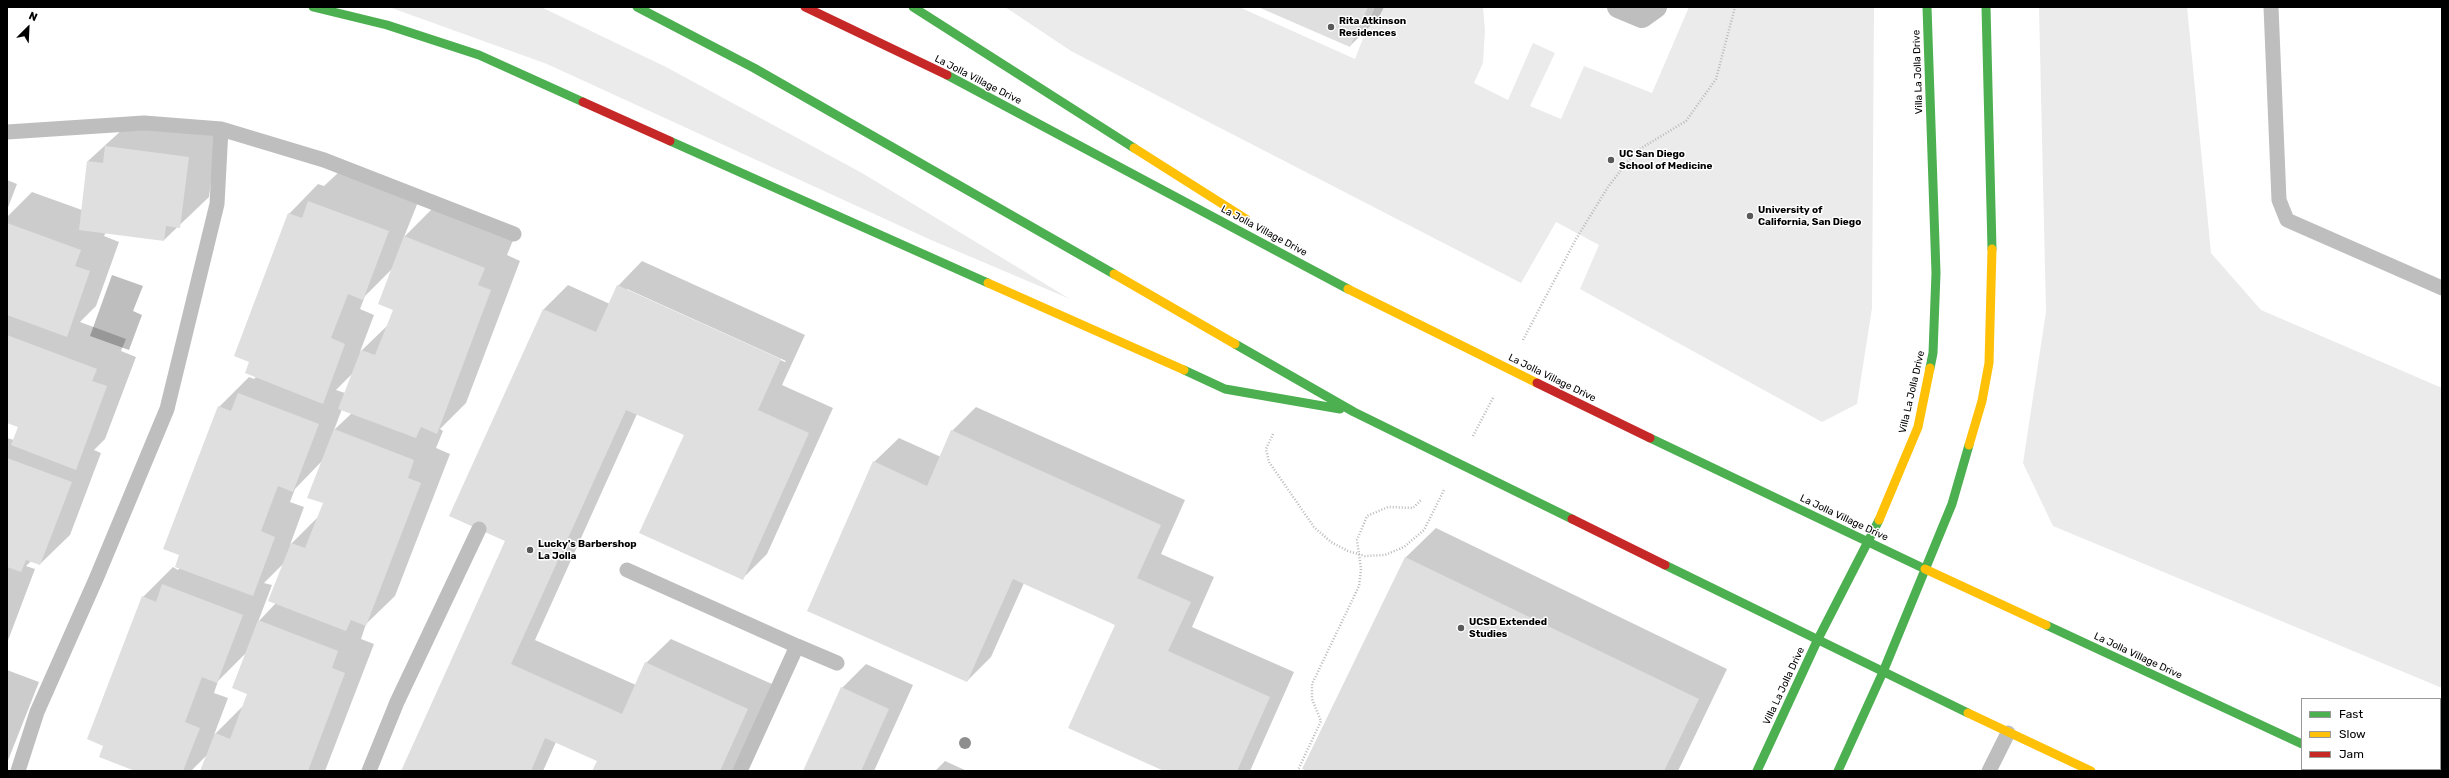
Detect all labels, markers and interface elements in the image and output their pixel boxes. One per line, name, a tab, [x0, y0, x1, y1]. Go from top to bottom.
north arrow	[8, 8, 48, 48]
text: N	[27, 9, 39, 24]
place label: Rita Atkinson Residences	[1339, 15, 1406, 38]
marker: Rita Atkinson Residences	[1326, 22, 1336, 32]
street label: Villa La Jolla Drive	[1911, 30, 1925, 114]
street label: La Jolla Village Drive	[933, 53, 1023, 107]
place label: UC San Diego School of Medicine	[1619, 148, 1712, 172]
marker: UC San Diego School of Medicine	[1606, 155, 1616, 165]
street label: La Jolla Village Drive	[1219, 203, 1309, 259]
place label: University of California, San Diego	[1758, 204, 1861, 228]
marker: University of California, San Diego	[1745, 211, 1755, 221]
street label: Villa La Jolla Drive	[1897, 350, 1927, 434]
street label: La Jolla Village Drive	[1506, 352, 1598, 404]
street label: La Jolla Village Drive	[1798, 492, 1890, 544]
place label: Lucky's Barbershop La Jolla	[538, 538, 637, 562]
marker: Lucky's Barbershop La Jolla	[525, 545, 535, 555]
place label: UCSD Extended Studies	[1469, 616, 1547, 640]
marker: UCSD Extended Studies	[1456, 623, 1466, 633]
street label: La Jolla Village Drive	[2092, 630, 2184, 682]
street label: Villa La Jolla Drive	[1761, 645, 1807, 727]
legend	[2301, 698, 2441, 770]
text: Fast	[2339, 707, 2363, 721]
text: Slow	[2339, 727, 2366, 741]
text: Jam	[2339, 747, 2364, 761]

